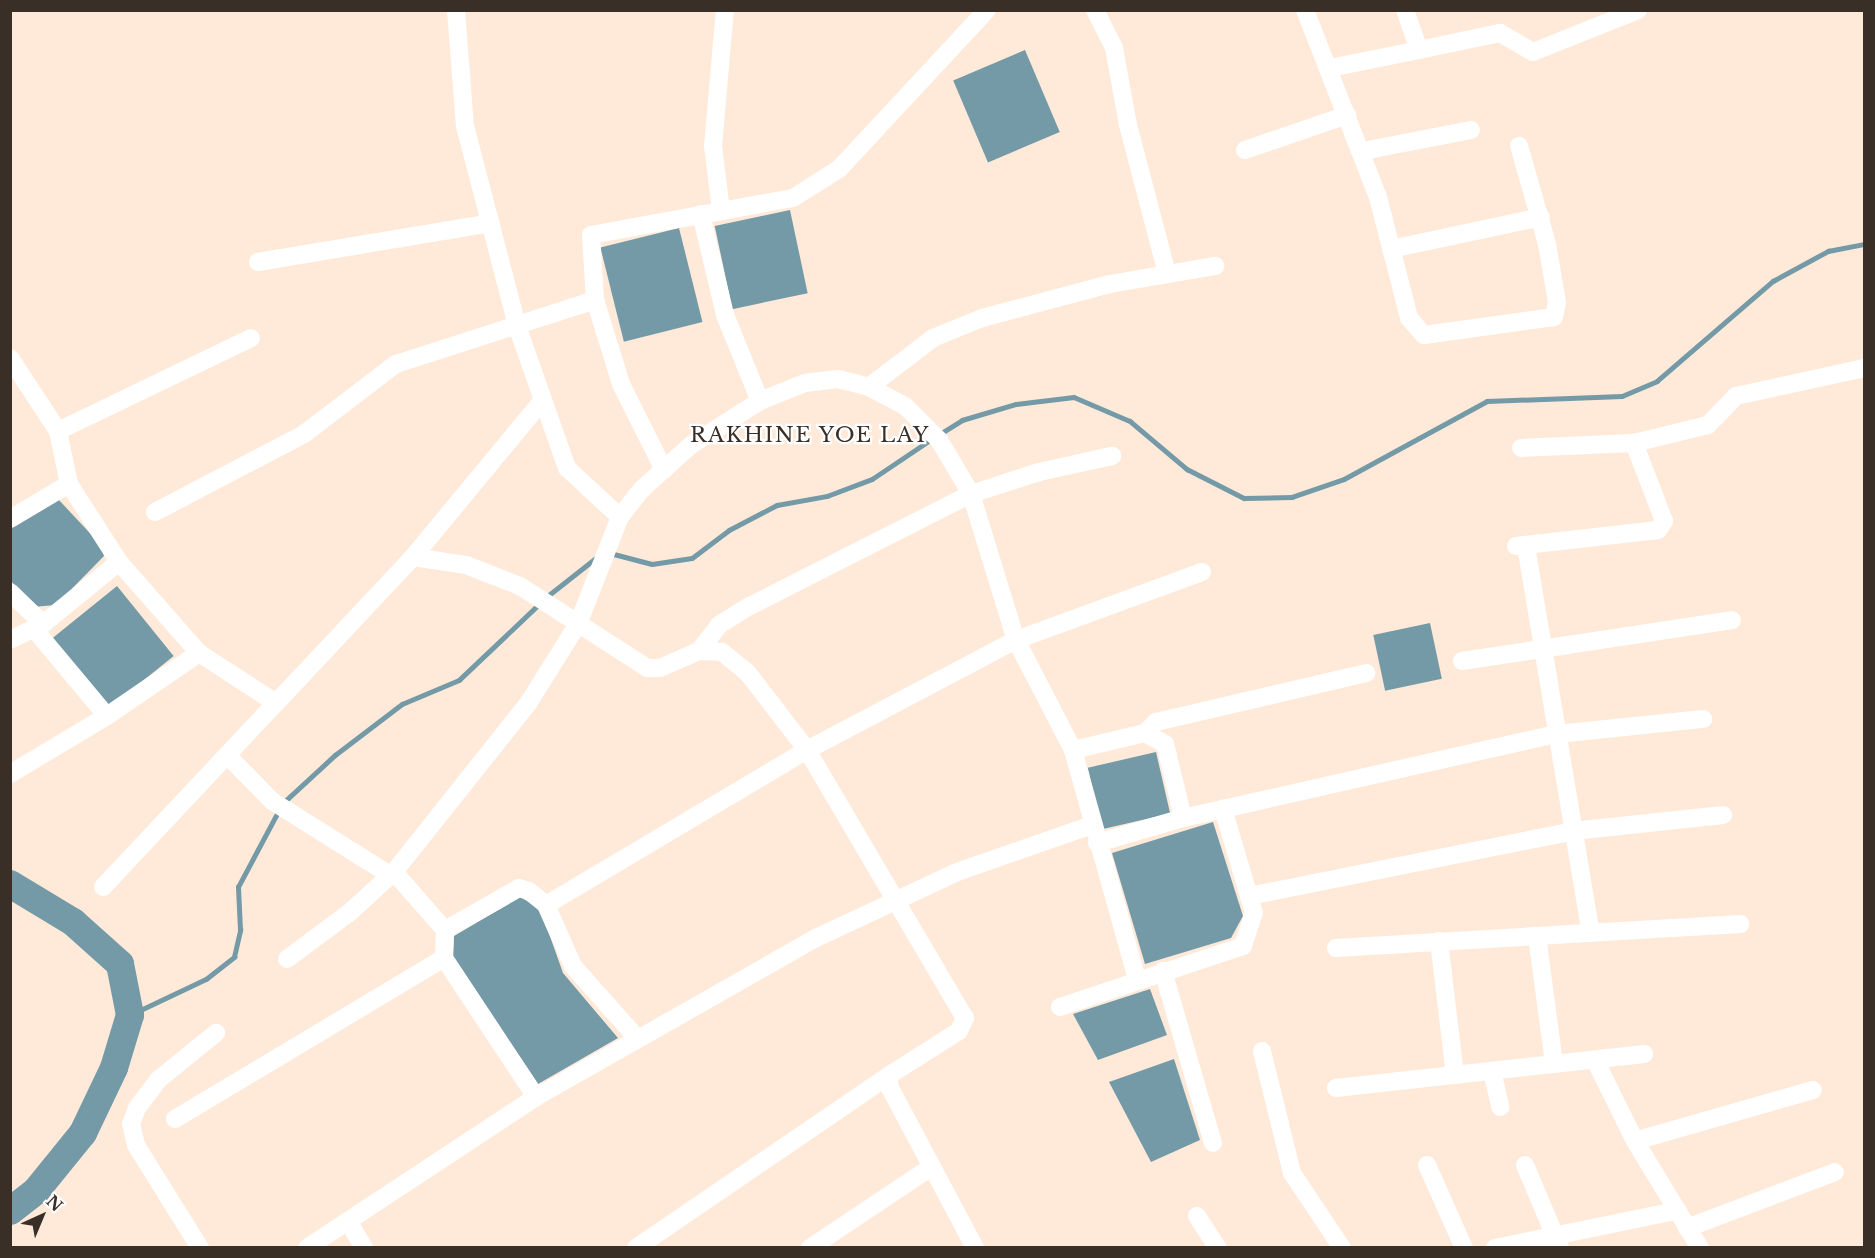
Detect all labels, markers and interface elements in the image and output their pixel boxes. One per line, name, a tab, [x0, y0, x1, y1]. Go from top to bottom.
district label: RAKHINE YOE LAY	[690, 422, 930, 448]
north arrow	[12, 1186, 72, 1246]
text: N	[42, 1191, 67, 1215]

